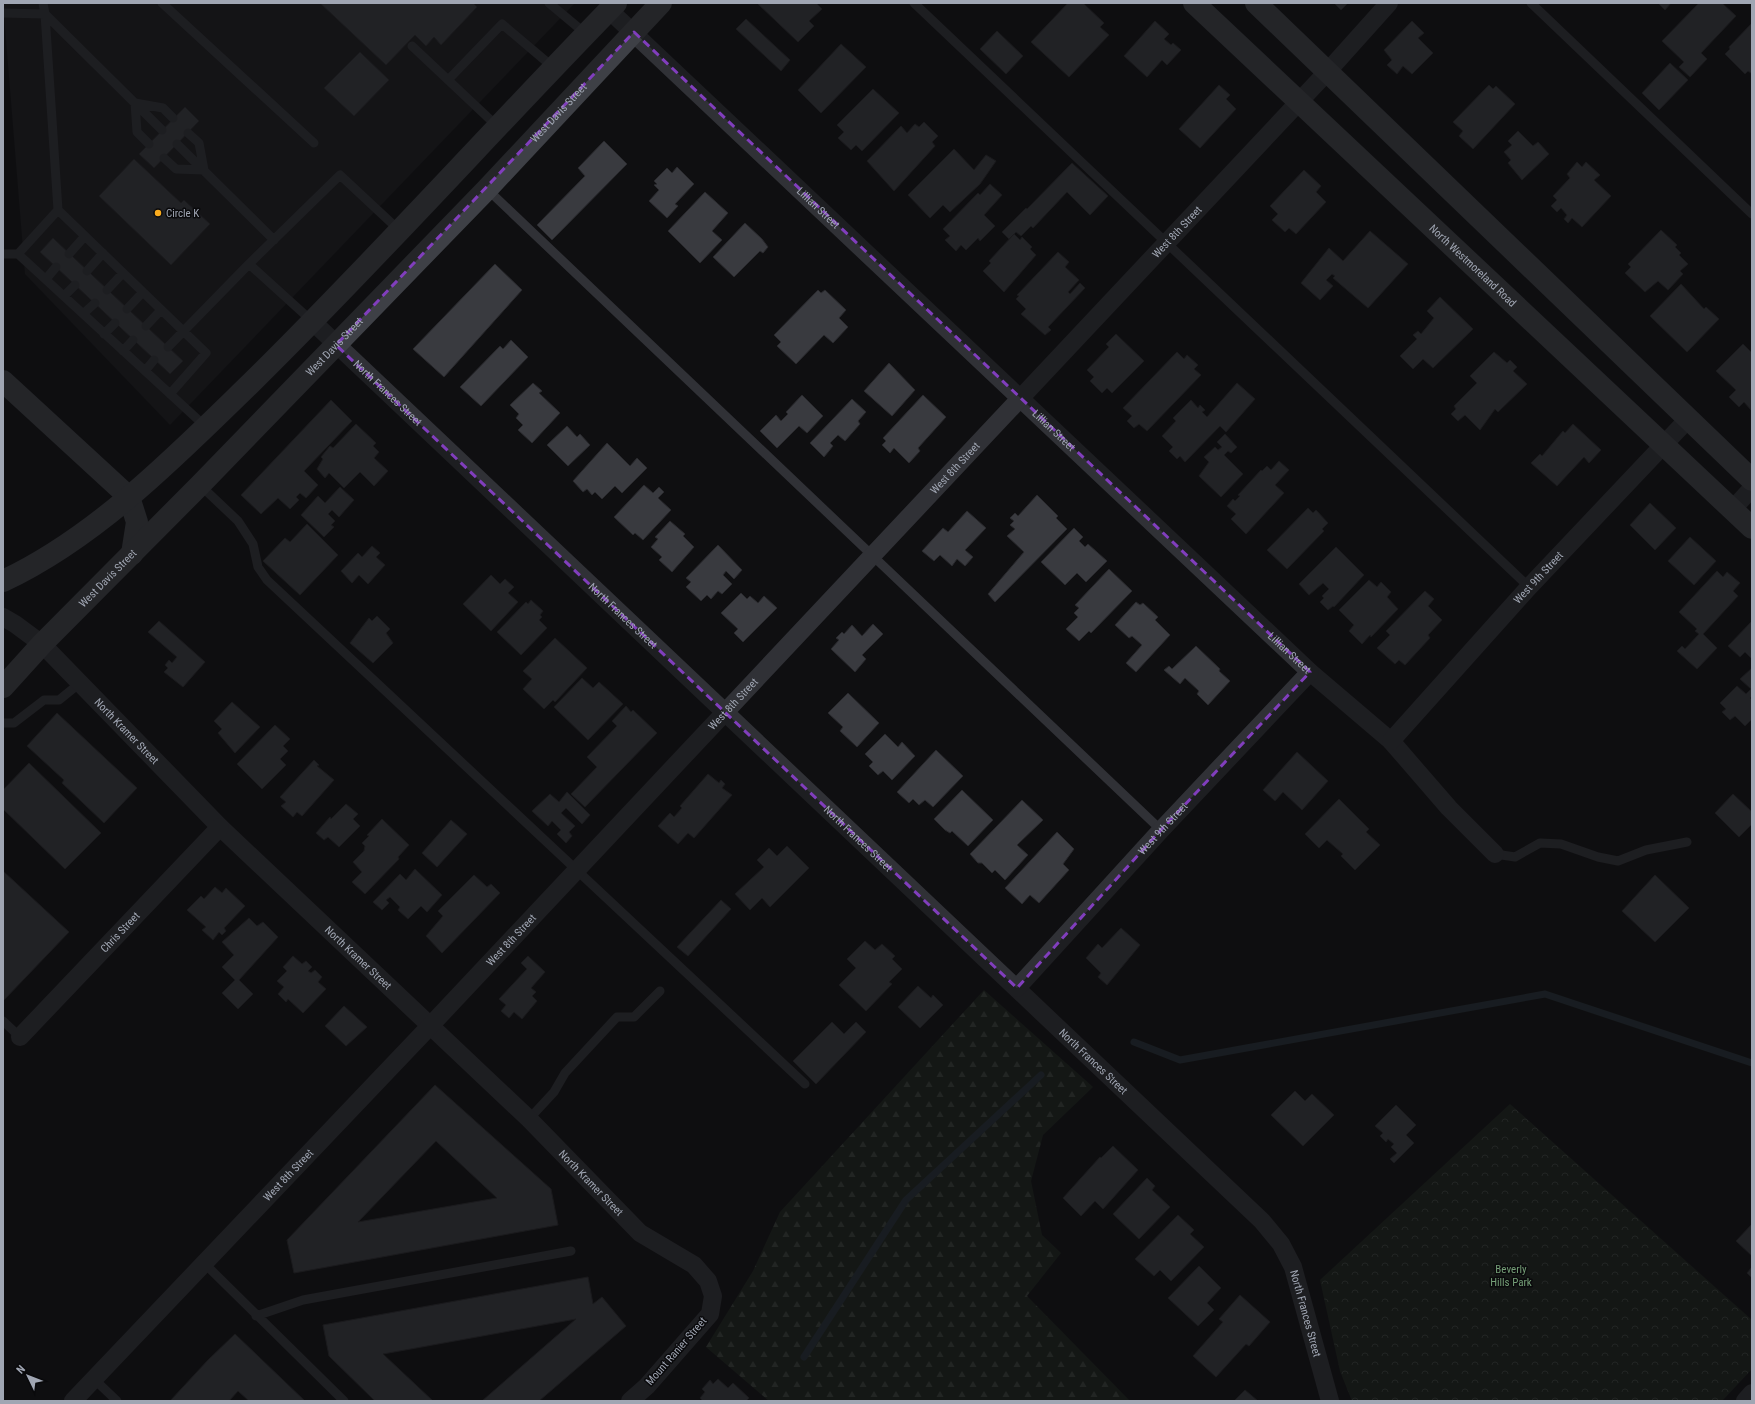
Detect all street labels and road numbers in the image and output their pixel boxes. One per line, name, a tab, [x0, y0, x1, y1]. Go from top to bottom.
street label: West Davis Street	[528, 81, 590, 145]
street label: Lillian Street	[794, 185, 842, 231]
street label: West 8th Street	[1150, 203, 1205, 261]
street label: North Westmoreland Road	[1427, 222, 1519, 310]
street label: West Davis Street	[303, 315, 366, 379]
street label: North Frances Street	[350, 358, 424, 429]
street label: Lillian Street	[1029, 407, 1078, 454]
street label: West 8th Street	[928, 439, 983, 497]
street label: West Davis Street	[76, 547, 139, 610]
street label: West 9th Street	[1511, 549, 1566, 607]
street label: North Frances Street	[586, 580, 660, 652]
street label: Lillian Street	[1265, 630, 1313, 676]
street label: West 8th Street	[706, 675, 761, 733]
street label: North Kramer Street	[91, 696, 161, 767]
street label: West 9th Street	[1136, 800, 1190, 858]
street label: North Frances Street	[821, 803, 895, 874]
street label: Chris Street	[98, 909, 143, 955]
street label: West 8th Street	[484, 912, 539, 969]
street label: North Kramer Street	[322, 924, 394, 992]
street label: North Frances Street	[1056, 1026, 1130, 1097]
street label: West 8th Street	[261, 1147, 316, 1204]
street label: North Kramer Street	[556, 1148, 626, 1219]
street label: North Frances Street	[1287, 1268, 1323, 1358]
street label: Mount Ranier Street	[643, 1315, 710, 1388]

